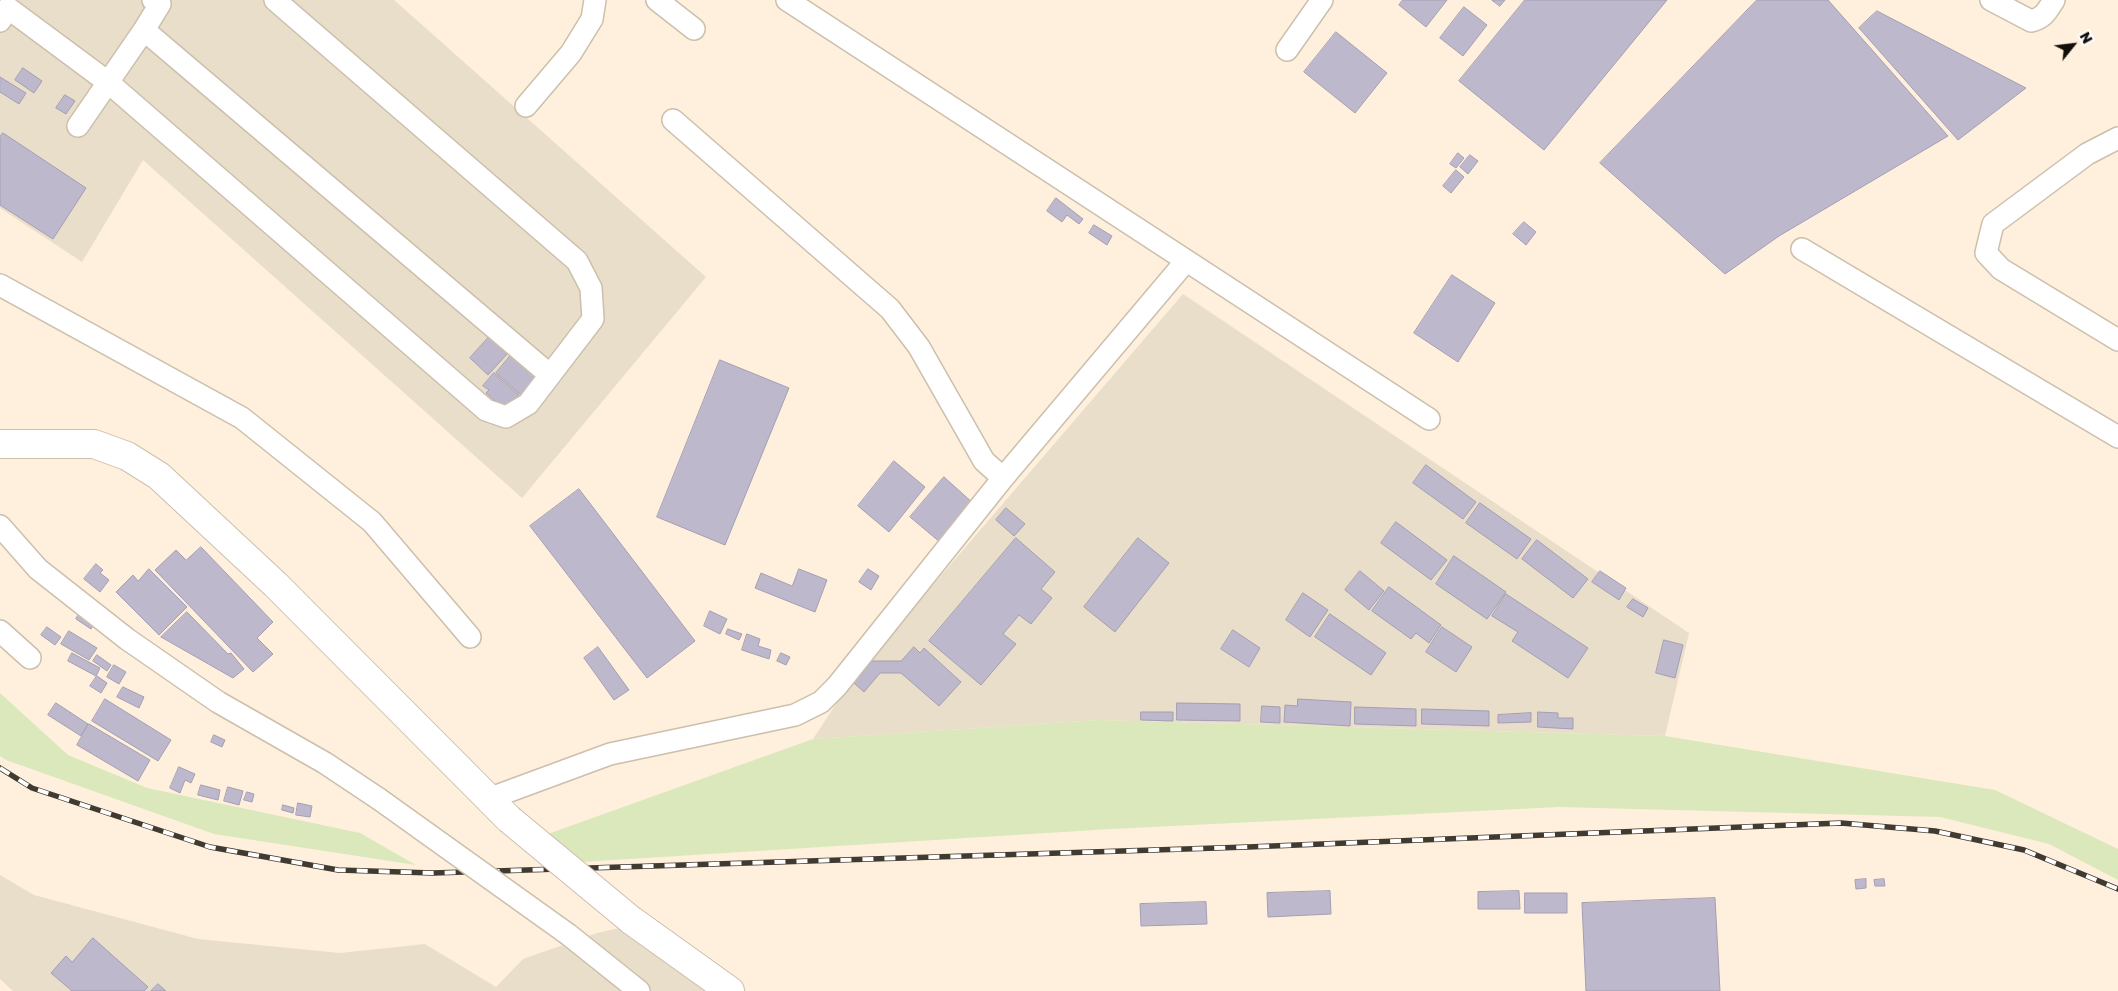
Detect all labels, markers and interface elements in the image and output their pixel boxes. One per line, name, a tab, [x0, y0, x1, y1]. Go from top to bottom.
north arrow	[2048, 20, 2098, 70]
text: N	[2077, 29, 2097, 46]

